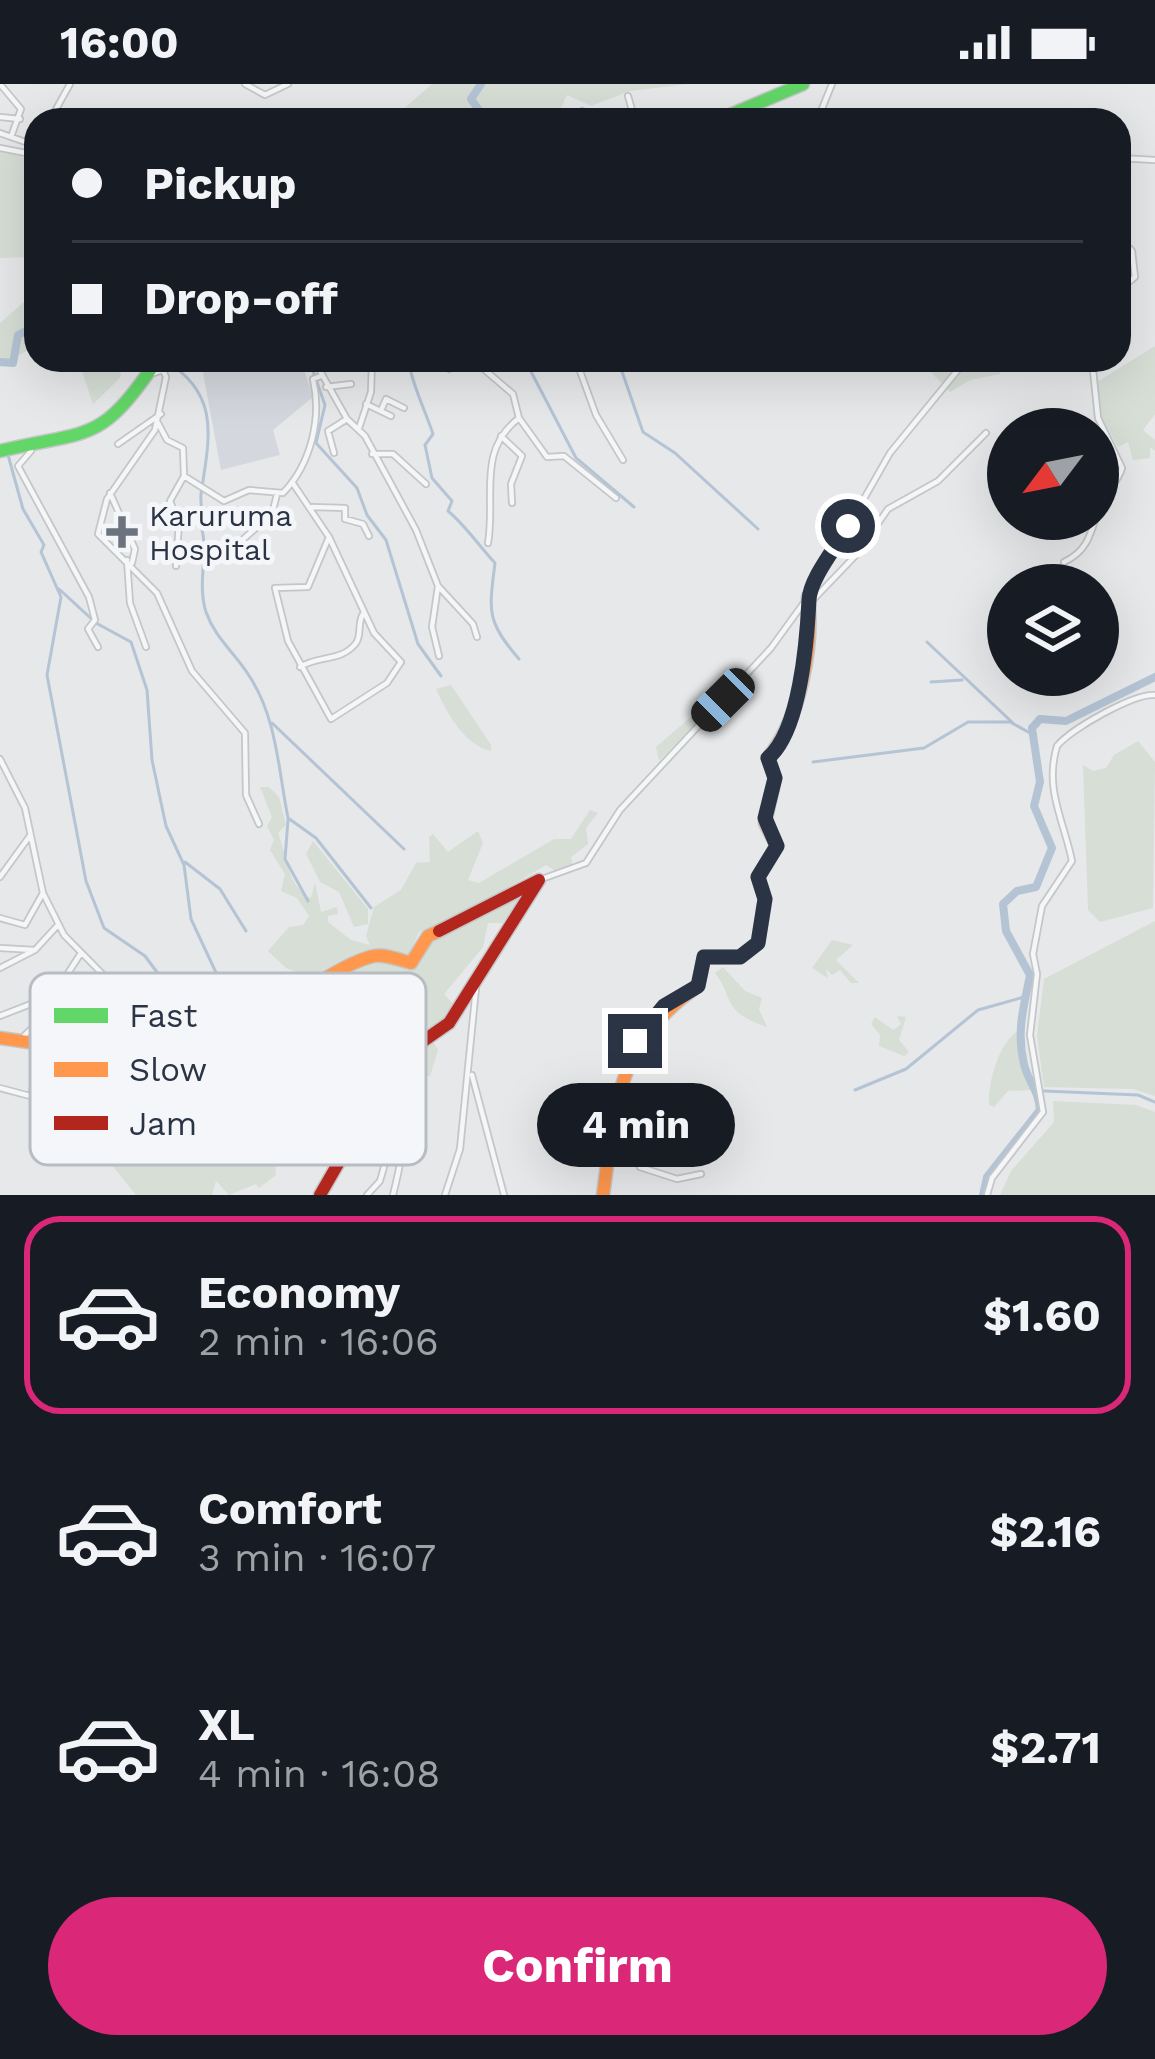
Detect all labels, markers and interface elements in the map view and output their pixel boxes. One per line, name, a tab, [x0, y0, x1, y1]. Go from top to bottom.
text: 16:00	[60, 16, 179, 69]
text: Pickup	[144, 157, 296, 210]
text: Drop-off	[144, 272, 338, 325]
north arrow	[987, 408, 1119, 540]
map controls	[987, 408, 1119, 696]
place label: Karuruma Hospital	[149, 498, 292, 567]
route start	[821, 499, 875, 553]
marker: Karuruma Hospital	[106, 516, 138, 548]
button: layers	[987, 564, 1119, 696]
car	[685, 662, 761, 738]
legend	[30, 973, 426, 1165]
text: Fast	[129, 996, 198, 1035]
route end	[608, 1014, 662, 1068]
text: Slow	[129, 1050, 207, 1089]
callout: 4 min	[536, 1083, 734, 1167]
text: 4 min	[582, 1102, 690, 1147]
text: Jam	[129, 1104, 197, 1143]
icon: car	[54, 1261, 162, 1369]
text: Economy	[198, 1266, 400, 1319]
text: $1.60	[983, 1289, 1101, 1342]
text: 2 min · 16:06	[198, 1319, 439, 1364]
icon: car	[54, 1477, 162, 1585]
text: Comfort	[198, 1482, 382, 1535]
text: $2.16	[990, 1505, 1101, 1558]
text: 3 min · 16:07	[198, 1535, 436, 1580]
icon: car	[54, 1693, 162, 1801]
text: XL	[198, 1698, 255, 1751]
text: $2.71	[991, 1721, 1101, 1774]
text: 4 min · 16:08	[198, 1751, 440, 1796]
button: Confirm	[48, 1897, 1107, 2035]

